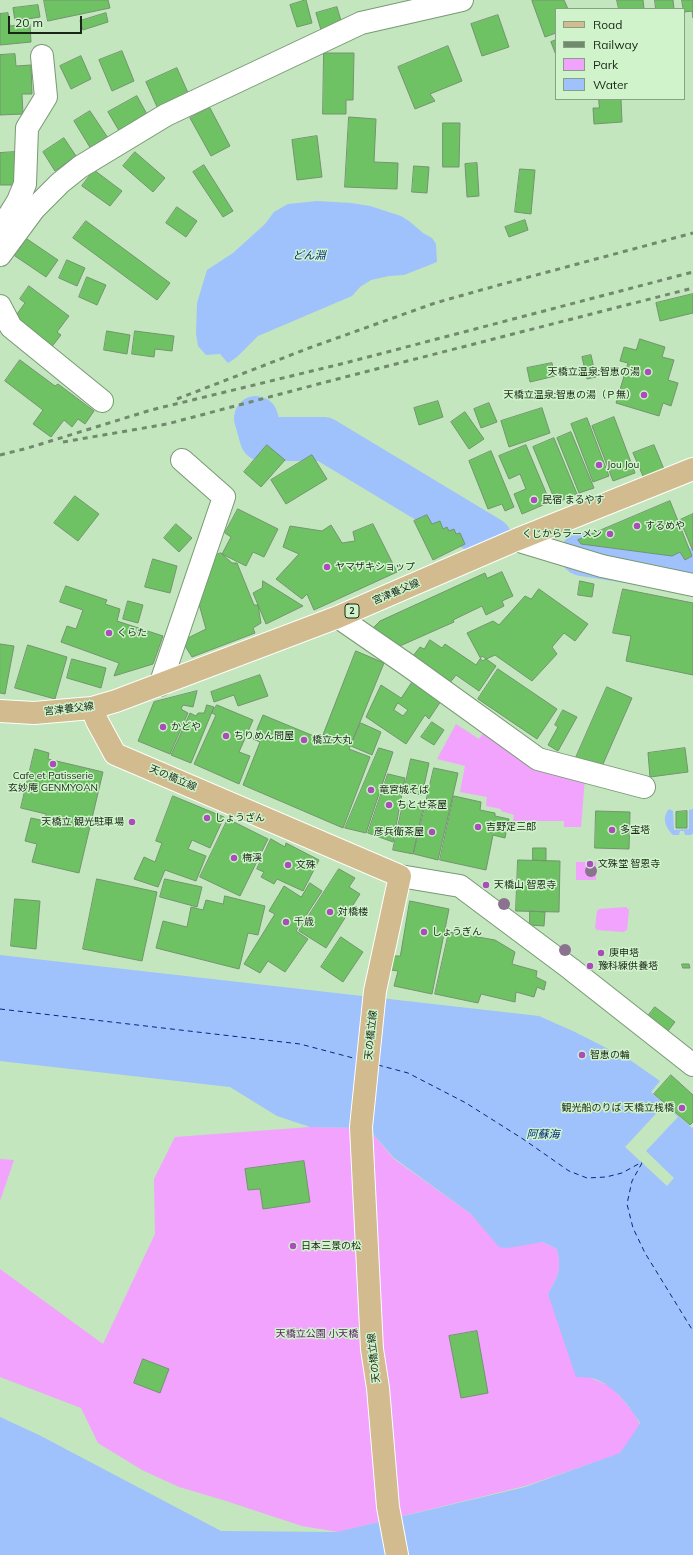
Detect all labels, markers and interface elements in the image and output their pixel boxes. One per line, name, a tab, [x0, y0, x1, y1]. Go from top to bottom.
scale bar	[10, 8, 84, 34]
legend	[555, 8, 685, 100]
text: 20 m	[15, 15, 43, 30]
text: Road	[593, 17, 622, 32]
text: Railway	[593, 37, 638, 52]
text: Park	[593, 57, 618, 72]
text: Water	[593, 77, 628, 92]
water label: どん淵	[293, 249, 325, 263]
place label: 天橋立温泉;智恵の湯	[548, 366, 640, 378]
marker: 天橋立温泉;智恵の湯	[643, 367, 653, 377]
place label: 天橋立温泉;智恵の湯（Ｐ無）	[504, 389, 636, 401]
marker: 天橋立温泉;智恵の湯（Ｐ無）	[639, 390, 649, 400]
place label: Jou Jou	[607, 459, 639, 471]
marker: Jou Jou	[594, 460, 604, 470]
place label: 民宿 まるやす	[542, 494, 605, 506]
marker: 民宿 まるやす	[529, 495, 539, 505]
place label: するめや	[645, 520, 685, 532]
marker: するめや	[632, 521, 642, 531]
place label: くじからラーメン	[522, 528, 602, 540]
marker: くじからラーメン	[605, 529, 615, 539]
place label: ヤマザキショップ	[335, 561, 415, 573]
marker: ヤマザキショップ	[322, 562, 332, 572]
street label: 宮津養父線	[371, 577, 421, 607]
road number: 2	[345, 604, 359, 618]
place label: くらた	[117, 627, 147, 639]
marker: くらた	[104, 628, 114, 638]
street label: 宮津養父線	[43, 700, 95, 718]
place label: かどや	[171, 721, 201, 733]
marker: かどや	[158, 722, 168, 732]
place label: ちりめん問屋	[234, 730, 294, 742]
marker: ちりめん問屋	[221, 731, 231, 741]
place label: 橋立大丸	[312, 734, 352, 746]
marker: 橋立大丸	[299, 735, 309, 745]
marker: Cafe et Patisserie 玄妙庵 GENMYOAN	[48, 759, 58, 769]
street label: 天の橋立線	[148, 763, 198, 793]
place label: Cafe et Patisserie 玄妙庵 GENMYOAN	[8, 770, 98, 794]
place label: 竜宮城そば	[379, 784, 429, 796]
marker: 竜宮城そば	[366, 785, 376, 795]
place label: ちとせ茶屋	[397, 799, 447, 811]
marker: ちとせ茶屋	[384, 800, 394, 810]
place label: しょうざん	[215, 812, 265, 824]
marker: しょうざん	[202, 813, 212, 823]
place label: 天橋立 観光駐車場	[41, 816, 124, 828]
marker: 天橋立 観光駐車場	[127, 817, 137, 827]
place label: 吉野定三郎	[486, 821, 536, 833]
marker: 吉野定三郎	[473, 822, 483, 832]
place label: 多宝塔	[620, 824, 650, 836]
marker: 多宝塔	[607, 825, 617, 835]
place label: 彦兵衛茶屋	[374, 826, 424, 838]
marker: 彦兵衛茶屋	[427, 827, 437, 837]
place label: 梅渓	[242, 852, 262, 864]
marker: 梅渓	[229, 853, 239, 863]
place label: 文殊堂 智恩寺	[598, 858, 661, 870]
place label: 文殊	[296, 859, 316, 871]
marker: 文殊堂 智恩寺	[585, 859, 595, 869]
marker: 文殊	[283, 860, 293, 870]
place label: 天橋山 智恩寺	[494, 879, 557, 891]
marker: 天橋山 智恩寺	[481, 880, 491, 890]
place label: 対橋楼	[338, 906, 368, 918]
marker: 対橋楼	[325, 907, 335, 917]
place label: 千歳	[294, 916, 314, 928]
marker: 千歳	[281, 917, 291, 927]
place label: しょうぎん	[432, 926, 482, 938]
marker: しょうぎん	[419, 927, 429, 937]
place label: 庚申塔	[609, 947, 639, 959]
marker: 庚申塔	[596, 948, 606, 958]
place label: 豫科練供養塔	[598, 960, 658, 972]
marker: 豫科練供養塔	[585, 961, 595, 971]
street label: 天の橋立線	[362, 1010, 380, 1060]
place label: 智恵の輪	[590, 1049, 630, 1061]
marker: 智恵の輪	[577, 1050, 587, 1060]
place label: 観光船のりば 天橋立桟橋	[561, 1102, 674, 1114]
marker: 観光船のりば 天橋立桟橋	[677, 1103, 687, 1113]
water label: 阿蘇海	[527, 1128, 559, 1142]
place label: 日本三景の松	[301, 1240, 361, 1252]
marker: 日本三景の松	[288, 1241, 298, 1251]
park label: 天橋立公園 小天橋	[276, 1328, 358, 1340]
street label: 天の橋立線	[365, 1333, 383, 1383]

